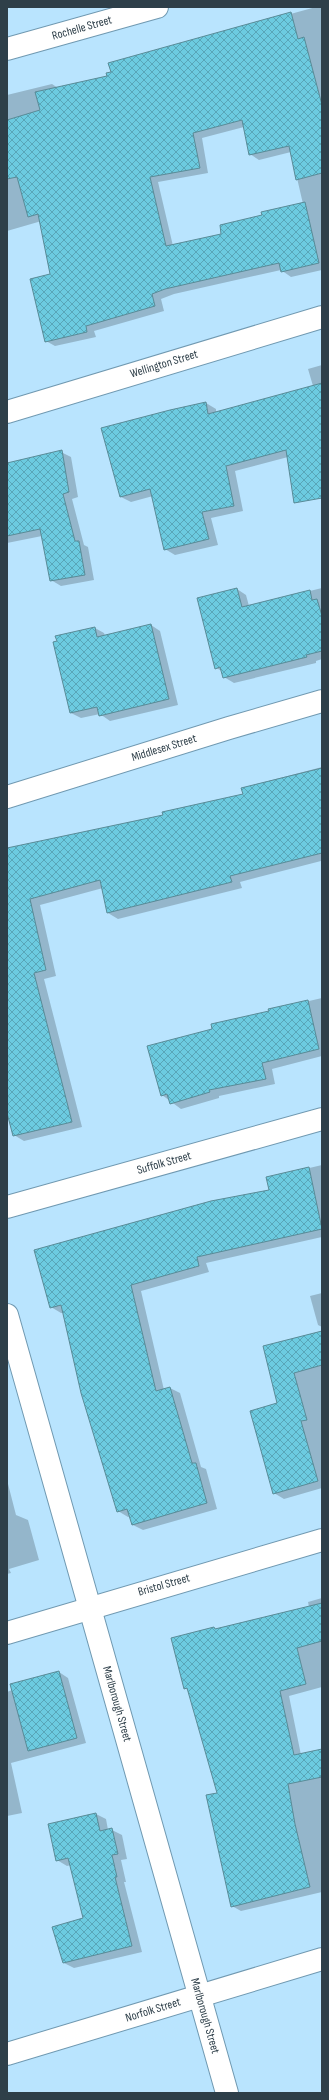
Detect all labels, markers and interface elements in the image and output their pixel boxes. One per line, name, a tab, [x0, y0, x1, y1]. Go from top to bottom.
street label: Rochelle Street	[50, 12, 114, 44]
street label: Wellington Street	[128, 346, 200, 381]
street label: Middlesex Street	[130, 731, 199, 765]
street label: Suffolk Street	[135, 1148, 193, 1178]
street label: Bristol Street	[136, 1570, 192, 1600]
street label: Marlborough Street	[99, 1665, 135, 1744]
street label: Marlborough Street	[187, 1977, 223, 2056]
street label: Norfolk Street	[124, 1994, 183, 2025]

